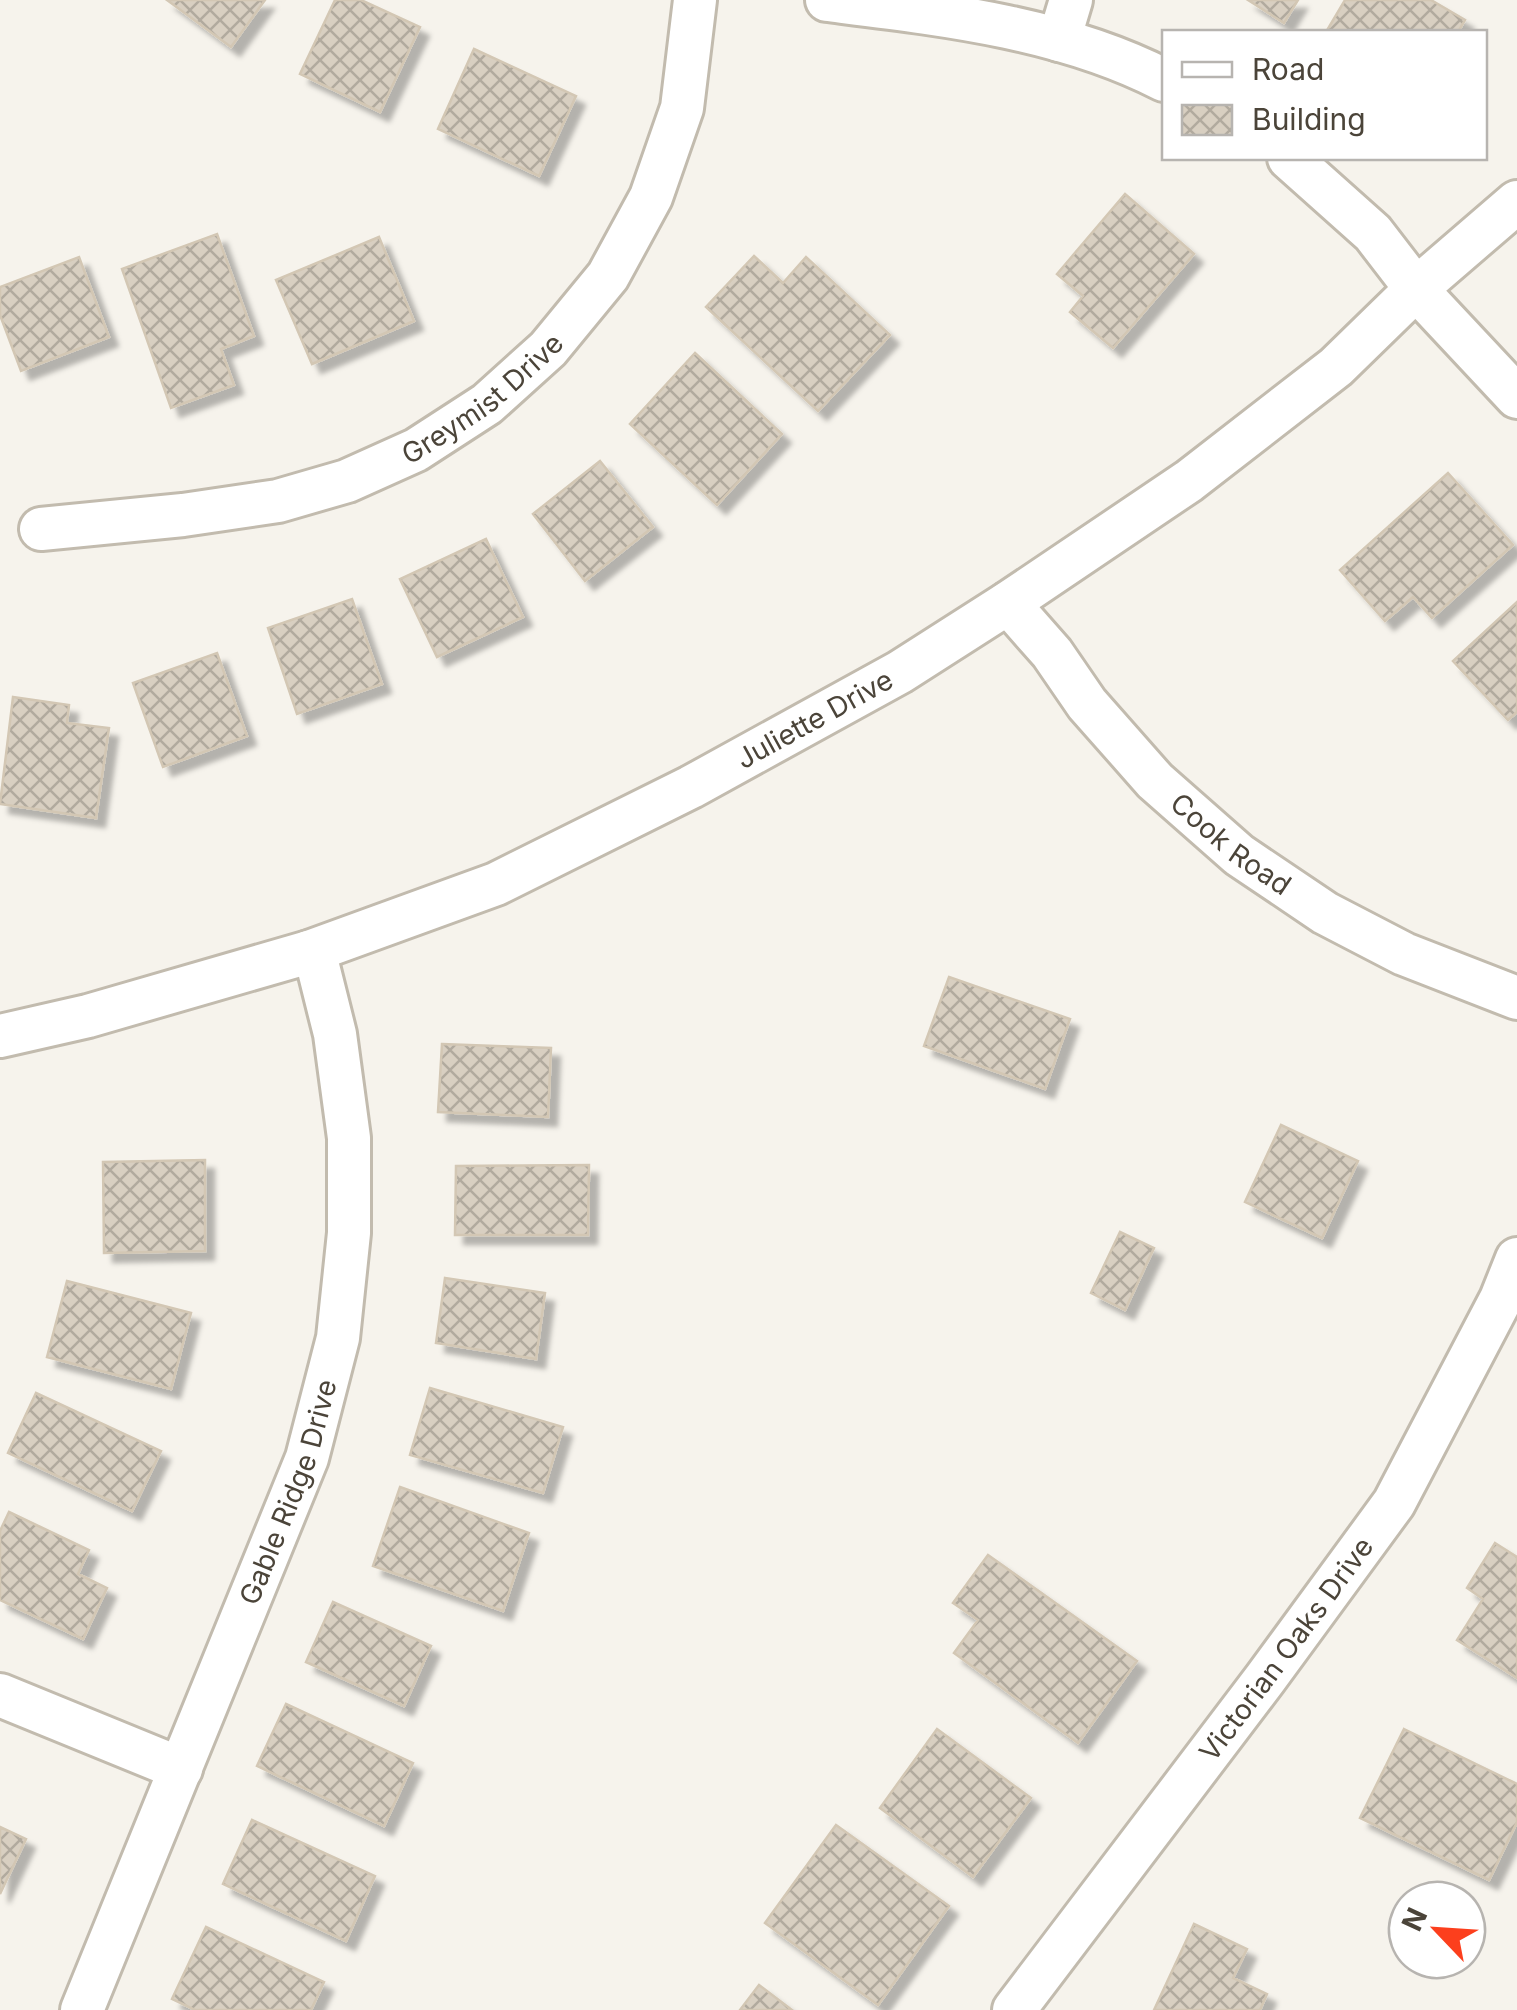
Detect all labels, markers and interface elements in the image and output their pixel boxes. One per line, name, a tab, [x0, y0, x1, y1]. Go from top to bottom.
legend	[1162, 30, 1487, 160]
text: Road	[1252, 51, 1324, 87]
text: Building	[1252, 101, 1366, 137]
street label: Greymist Drive	[396, 327, 570, 471]
street label: Juliette Drive	[730, 662, 899, 776]
street label: Cook Road	[1164, 786, 1298, 902]
street label: Gable Ridge Drive	[232, 1376, 344, 1610]
street label: Victorian Oaks Drive	[1192, 1530, 1380, 1768]
north arrow	[1387, 1880, 1487, 1980]
text: N	[1394, 1903, 1434, 1936]

